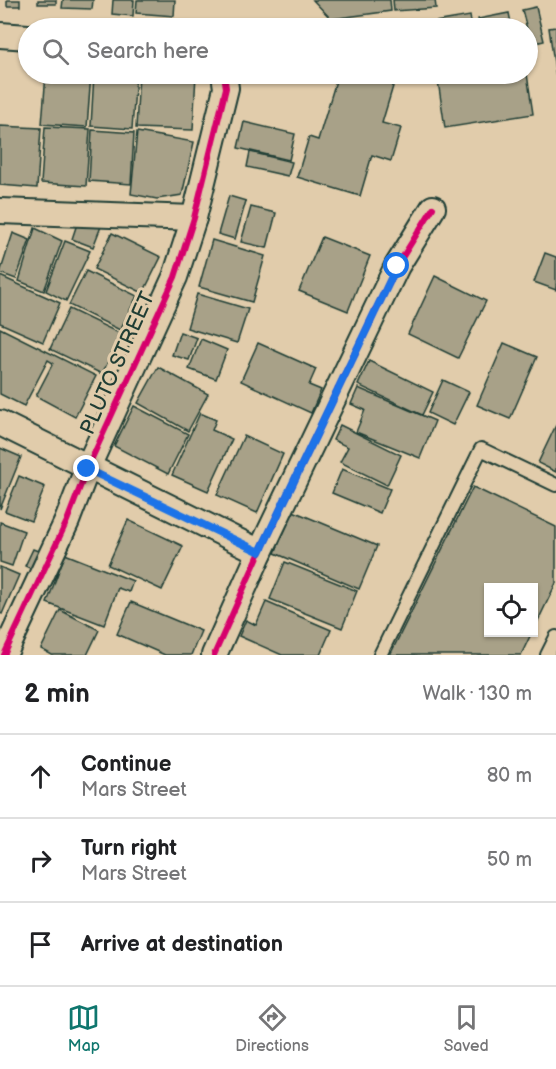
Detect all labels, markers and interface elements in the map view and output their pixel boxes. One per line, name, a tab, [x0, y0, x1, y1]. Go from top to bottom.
search box	[18, 18, 538, 84]
icon: search	[39, 35, 72, 68]
text: Search here	[87, 38, 209, 65]
route start	[383, 252, 409, 278]
street label: PLUTO STREET	[75, 288, 160, 438]
route end	[73, 455, 99, 481]
map controls	[484, 583, 538, 637]
button: locate	[484, 583, 538, 637]
text: 2 min	[24, 679, 90, 710]
text: Walk · 130 m	[423, 682, 532, 706]
text: Continue	[81, 751, 171, 778]
icon: ahead	[24, 760, 57, 793]
text: 80 m	[487, 764, 532, 788]
text: Mars Street	[81, 778, 187, 802]
text: Turn right	[81, 835, 177, 862]
icon: right	[24, 844, 57, 877]
text: 50 m	[487, 848, 532, 872]
text: Mars Street	[81, 862, 187, 886]
icon: arrive	[24, 928, 57, 961]
text: Arrive at destination	[81, 931, 283, 958]
tab: Map	[67, 1001, 100, 1056]
tab: Directions	[235, 1001, 309, 1056]
tab: Saved	[444, 1001, 489, 1056]

